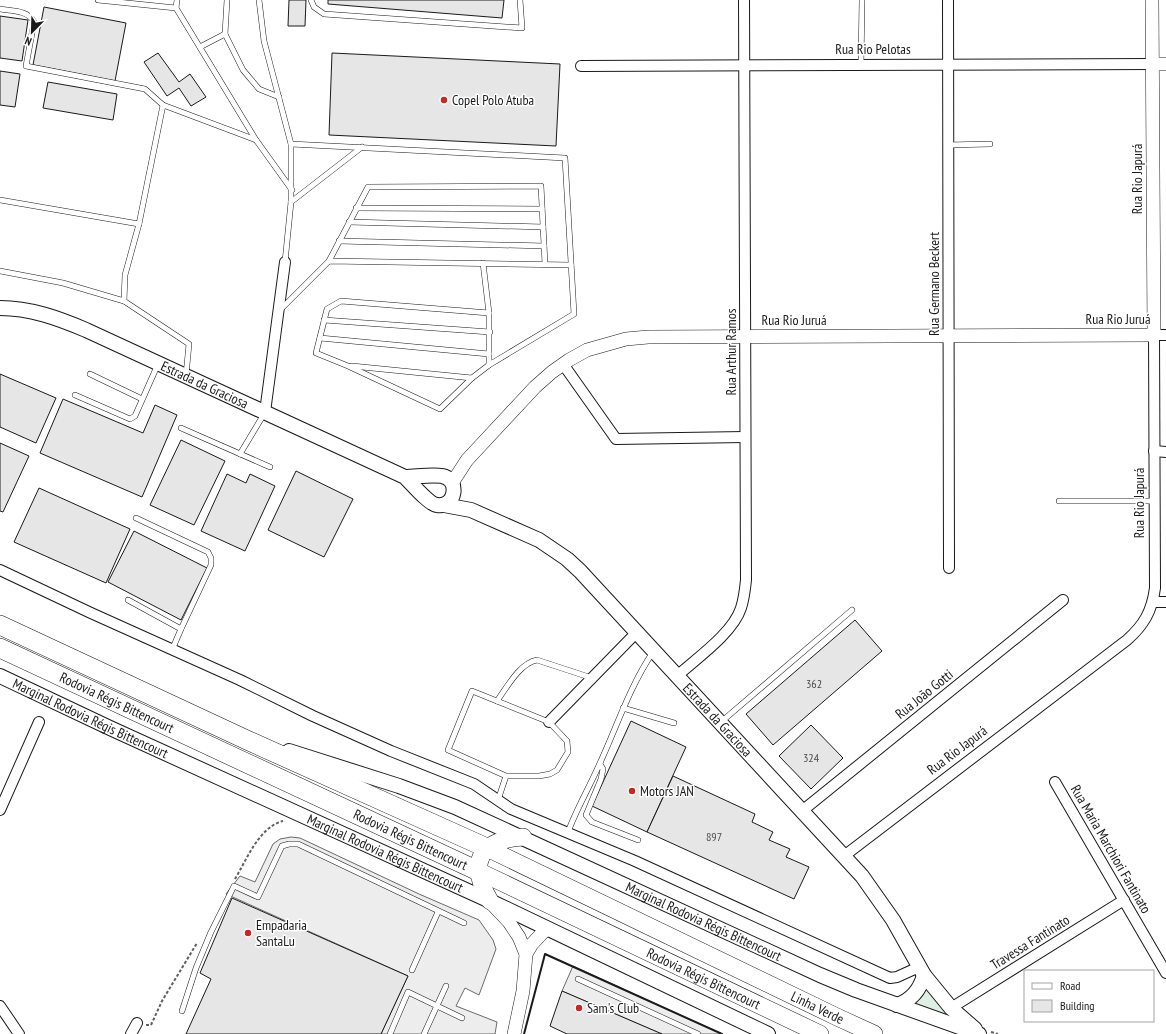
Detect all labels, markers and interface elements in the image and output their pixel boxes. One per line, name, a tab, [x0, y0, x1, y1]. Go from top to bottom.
north arrow	[12, 12, 52, 52]
text: N	[23, 34, 34, 49]
street label: Rua Rio Pelotas	[835, 40, 911, 58]
place label: Copel Polo Atuba	[452, 91, 534, 109]
marker: Copel Polo Atuba	[439, 95, 449, 105]
street label: Rua Rio Japurá	[1128, 144, 1146, 214]
street label: Rua Germano Beckert	[925, 232, 943, 336]
street label: Rua Arthur Ramos	[722, 308, 740, 395]
street label: Rua Rio Juruá	[1085, 310, 1151, 328]
street label: Rua Rio Juruá	[761, 311, 827, 329]
street label: Estrada da Graciosa	[158, 357, 251, 413]
street label: Rua Rio Japurá	[1130, 468, 1148, 538]
street label: Rua João Gotti	[891, 665, 957, 723]
street label: Rodovia Régis Bittencourt	[57, 668, 177, 737]
street label: Marginal Rodovia Régis Bittencourt	[10, 674, 171, 762]
house number: 362	[806, 676, 822, 691]
street label: Estrada da Graciosa	[679, 679, 756, 760]
street label: Rua Rio Japurá	[923, 722, 991, 778]
house number: 324	[803, 750, 820, 765]
street label: Rua Maria Marchiori Fantinato	[1067, 781, 1155, 917]
place label: Motors JAN	[640, 782, 694, 800]
marker: Motors JAN	[627, 786, 637, 796]
street label: Rodovia Régis Bittencourt	[350, 805, 471, 874]
street label: Marginal Rodovia Régis Bittencourt	[304, 810, 466, 897]
house number: 897	[706, 829, 722, 844]
street label: Marginal Rodovia Régis Bittencourt	[623, 878, 785, 965]
street label: Travessa Fantinato	[987, 911, 1073, 973]
place label: Empadaria SantaLu	[256, 916, 307, 950]
marker: Empadaria SantaLu	[243, 928, 253, 938]
street label: Rodovia Régis Bittencourt	[644, 944, 764, 1013]
legend	[1024, 970, 1154, 1022]
text: Road	[1060, 978, 1080, 993]
street label: Linha Verde	[788, 987, 847, 1028]
text: Building	[1060, 998, 1095, 1013]
place label: Sam's Club	[587, 999, 639, 1017]
marker: Sam's Club	[574, 1003, 584, 1013]

